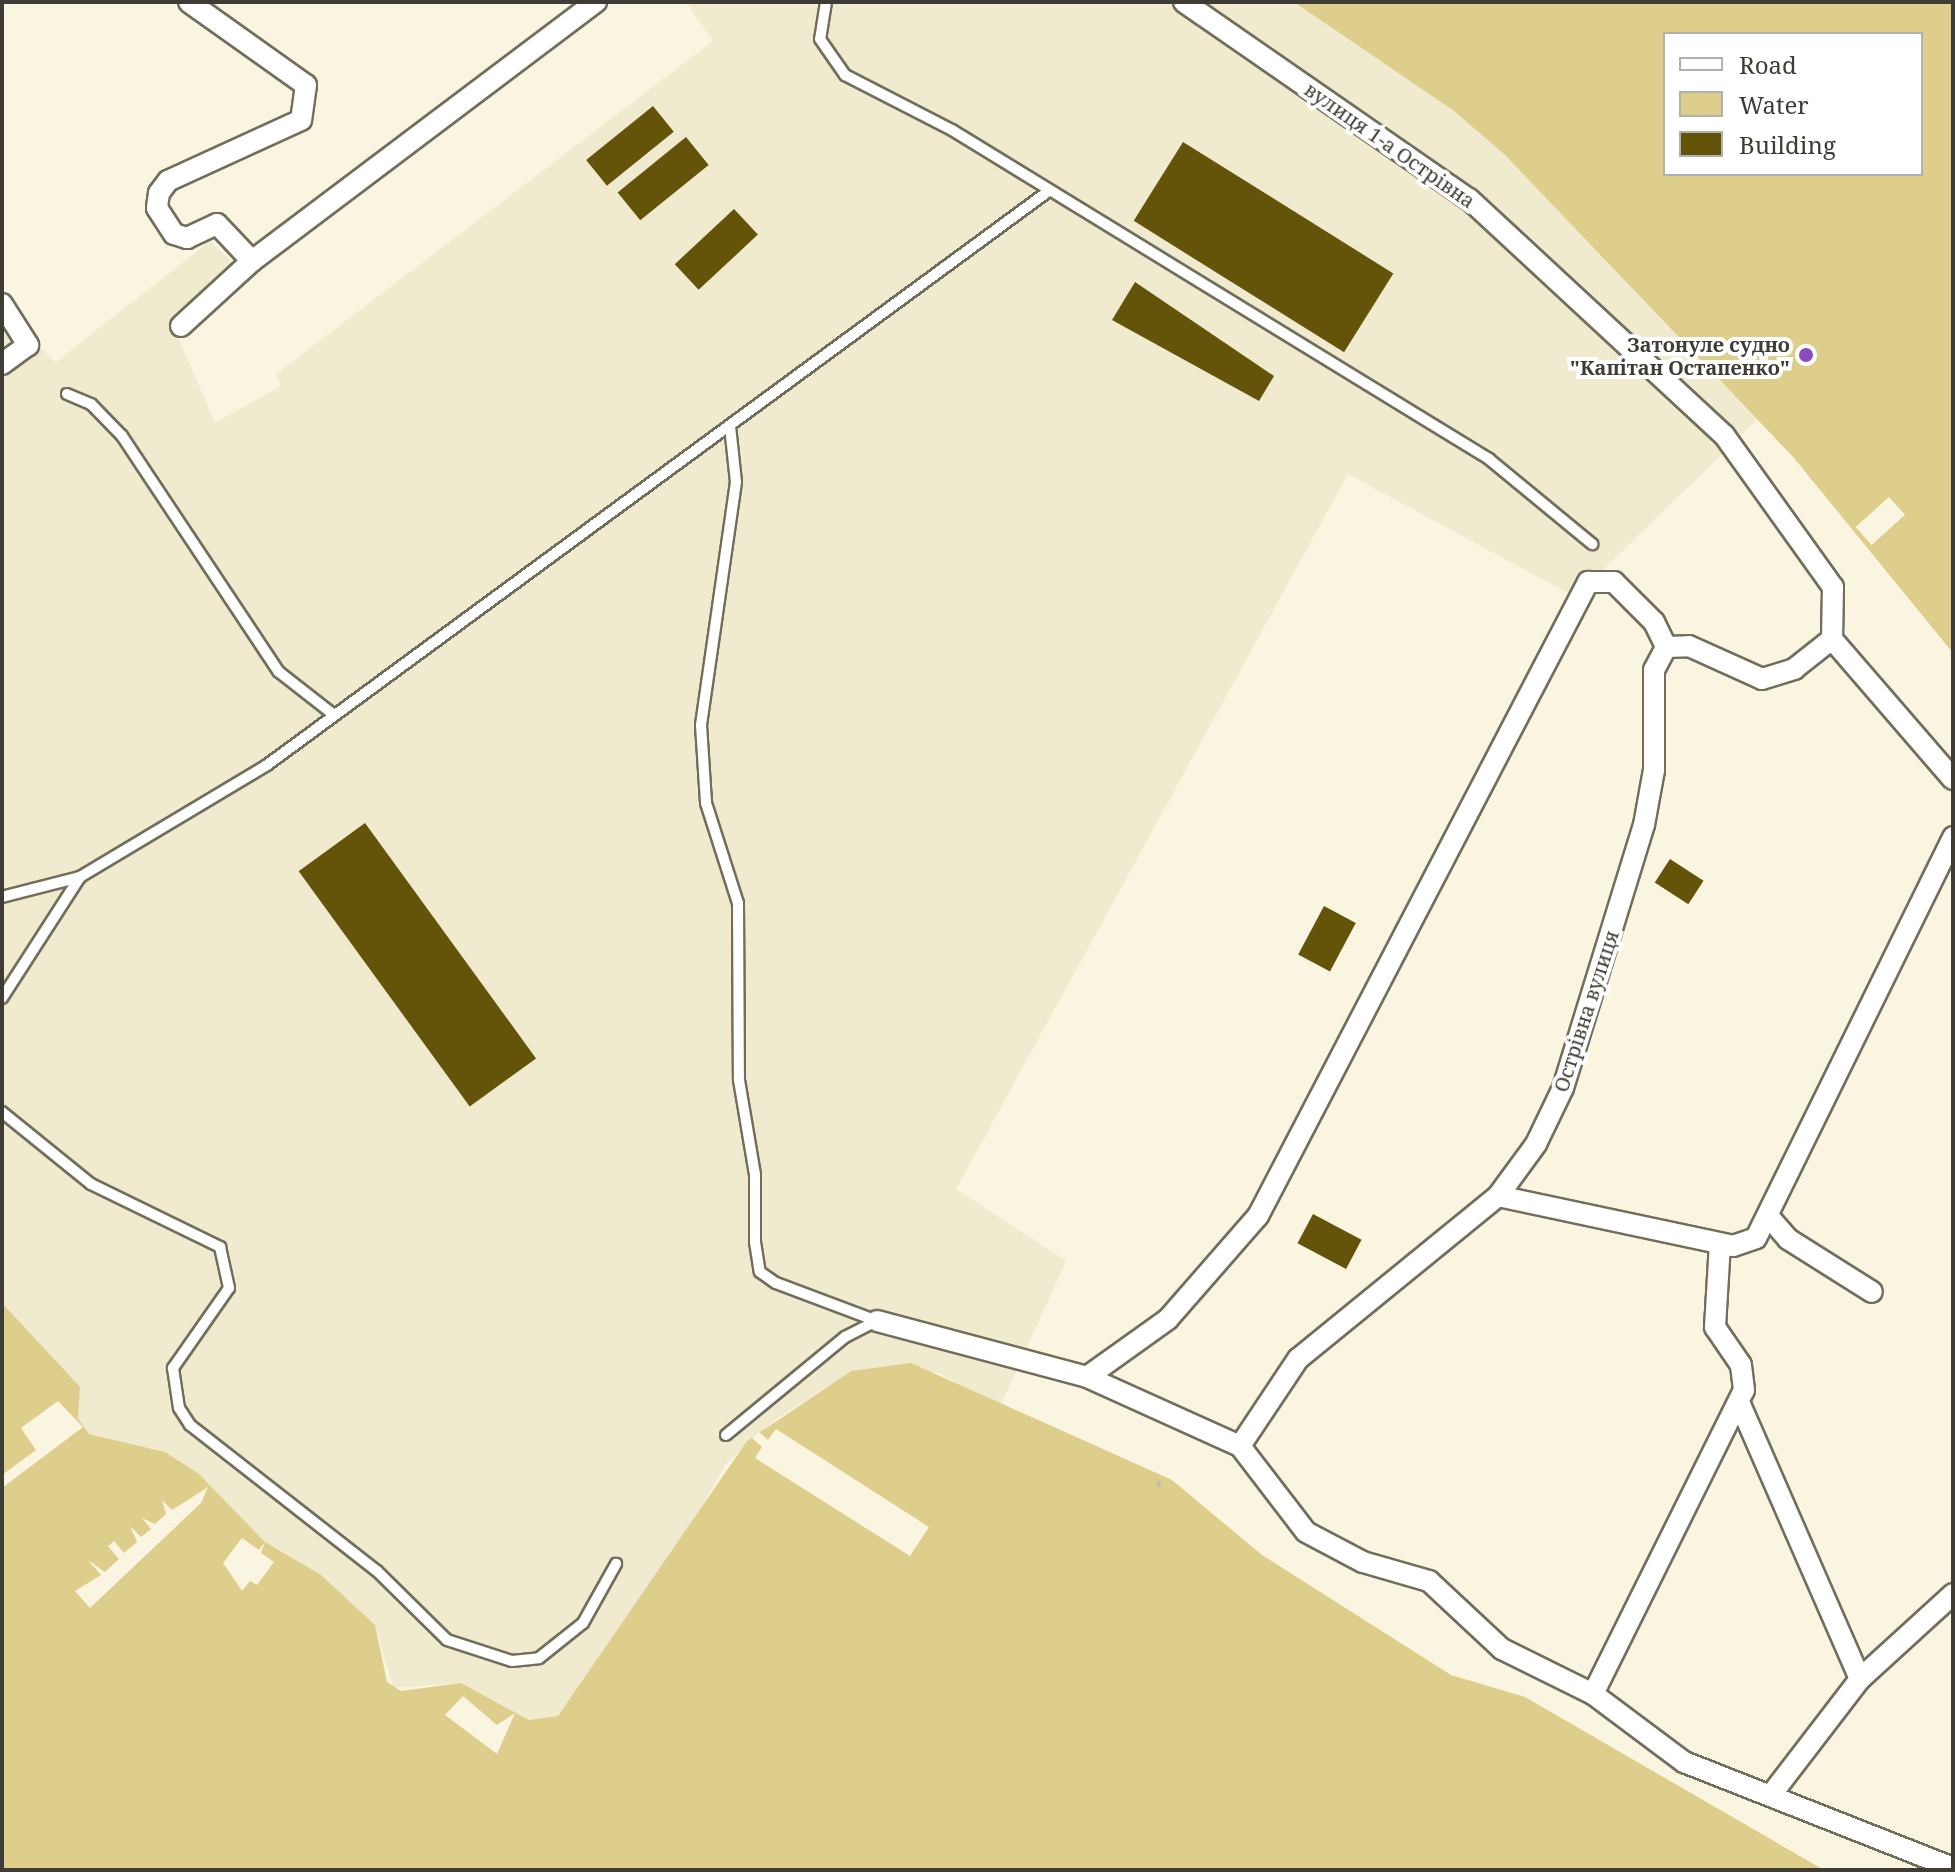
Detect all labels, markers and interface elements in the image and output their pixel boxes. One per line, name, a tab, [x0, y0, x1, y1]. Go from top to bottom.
legend	[1663, 32, 1923, 176]
text: Road	[1739, 48, 1797, 81]
street label: вулиця 1-а Острівна	[1300, 77, 1480, 213]
text: Water	[1739, 88, 1809, 121]
text: Building	[1739, 128, 1836, 161]
place label: Затонуле судно "Капітан Остапенко"	[1570, 332, 1790, 379]
marker: Затонуле судно "Капітан Остапенко"	[1797, 346, 1815, 364]
street label: Острівна вулиця	[1549, 927, 1623, 1095]

